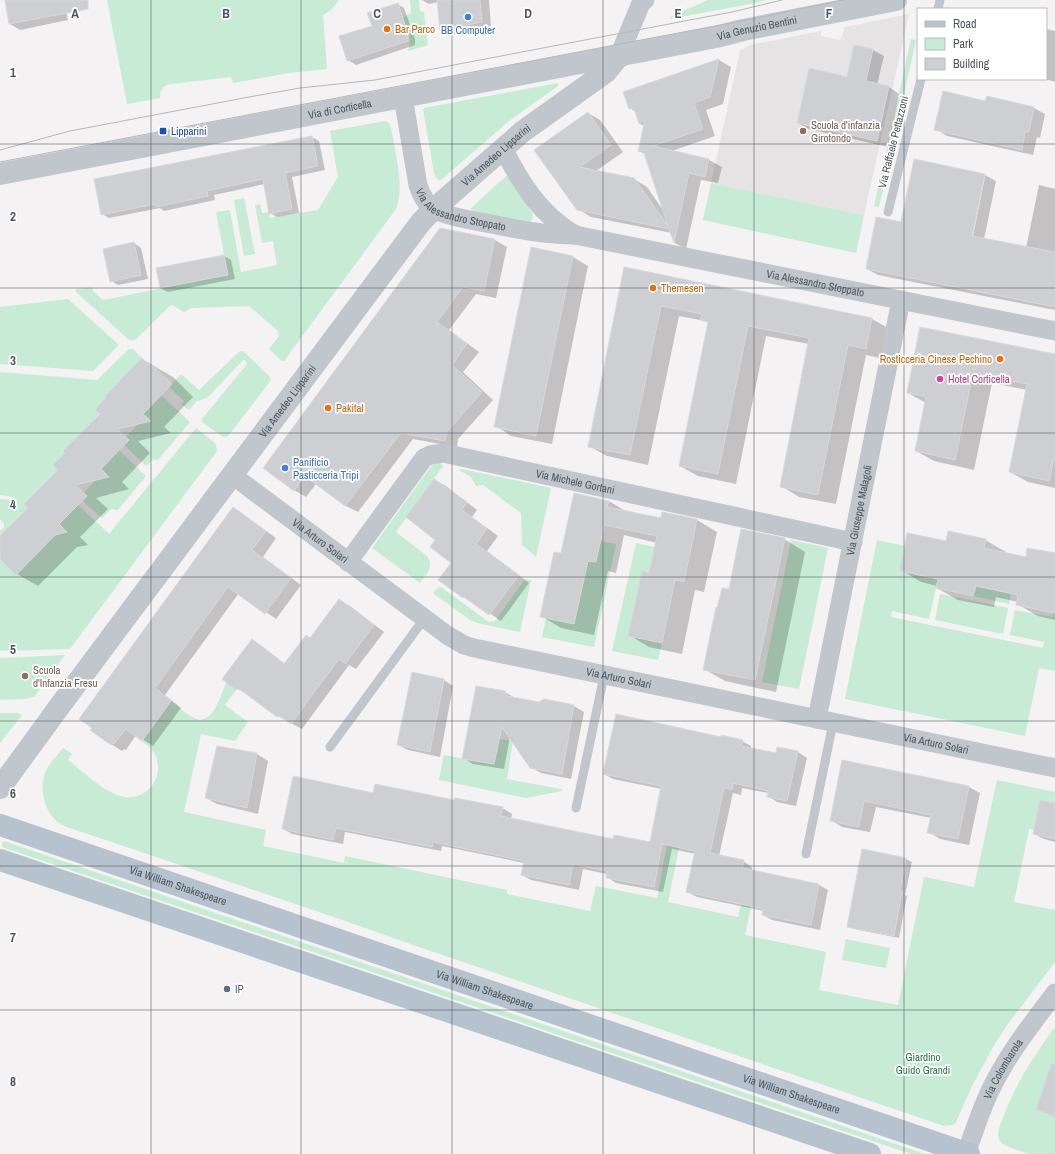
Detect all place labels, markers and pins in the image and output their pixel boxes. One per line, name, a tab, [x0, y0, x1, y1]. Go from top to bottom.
marker: BB Computer	[463, 12, 473, 22]
place label: Bar Parco	[395, 22, 435, 36]
place label: BB Computer	[441, 23, 495, 37]
marker: Bar Parco	[382, 24, 392, 34]
place label: Scuola d'infanzia Girotondo	[811, 118, 880, 145]
place label: Lipparini	[171, 124, 207, 138]
marker: Lipparini	[158, 126, 168, 136]
marker: Scuola d'infanzia Girotondo	[798, 126, 808, 136]
place label: Themesen	[661, 281, 704, 295]
marker: Themesen	[648, 283, 658, 293]
place label: Rosticceria Cinese Pechino	[880, 352, 992, 366]
marker: Rosticceria Cinese Pechino	[995, 354, 1005, 364]
place label: Hotel Corticella	[948, 372, 1010, 386]
marker: Hotel Corticella	[935, 374, 945, 384]
place label: Pakital	[336, 401, 364, 415]
marker: Pakital	[323, 403, 333, 413]
place label: Panificio Pasticceria Tripi	[293, 455, 359, 482]
marker: Panificio Pasticceria Tripi	[280, 463, 290, 473]
place label: Scuola d'Infanzia Fresu	[33, 663, 97, 690]
marker: Scuola d'Infanzia Fresu	[20, 671, 30, 681]
place label: IP	[235, 982, 244, 996]
marker: IP	[222, 984, 232, 994]

